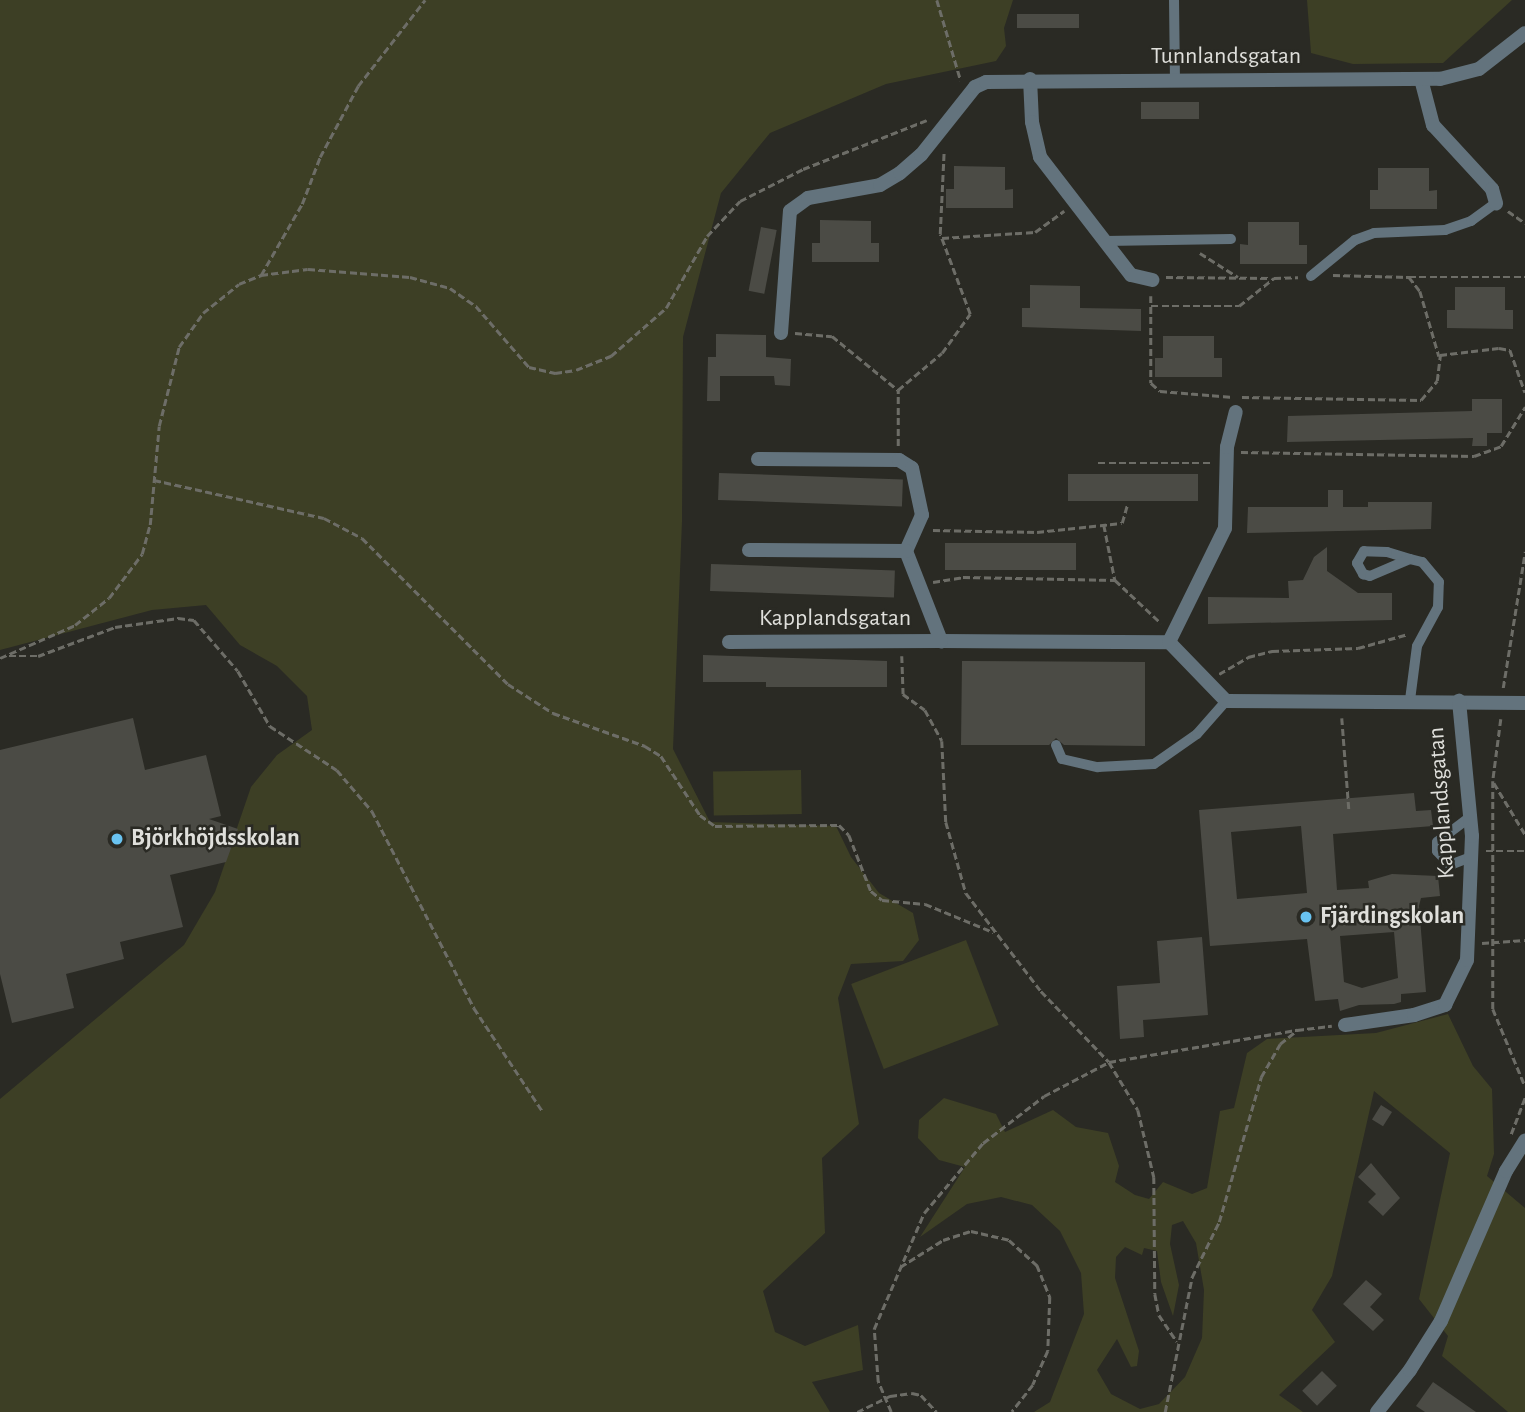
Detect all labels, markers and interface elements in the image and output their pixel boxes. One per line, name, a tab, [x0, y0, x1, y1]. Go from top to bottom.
street label: Tunnlandsgatan	[1151, 43, 1301, 71]
street label: Kapplandsgatan	[759, 605, 911, 633]
street label: Kapplandsgatan	[1422, 726, 1462, 880]
place label: Björkhöjdsskolan	[131, 825, 300, 853]
marker: Björkhöjdsskolan	[109, 831, 125, 847]
place label: Fjärdingskolan	[1320, 903, 1464, 931]
marker: Fjärdingskolan	[1298, 909, 1314, 925]

